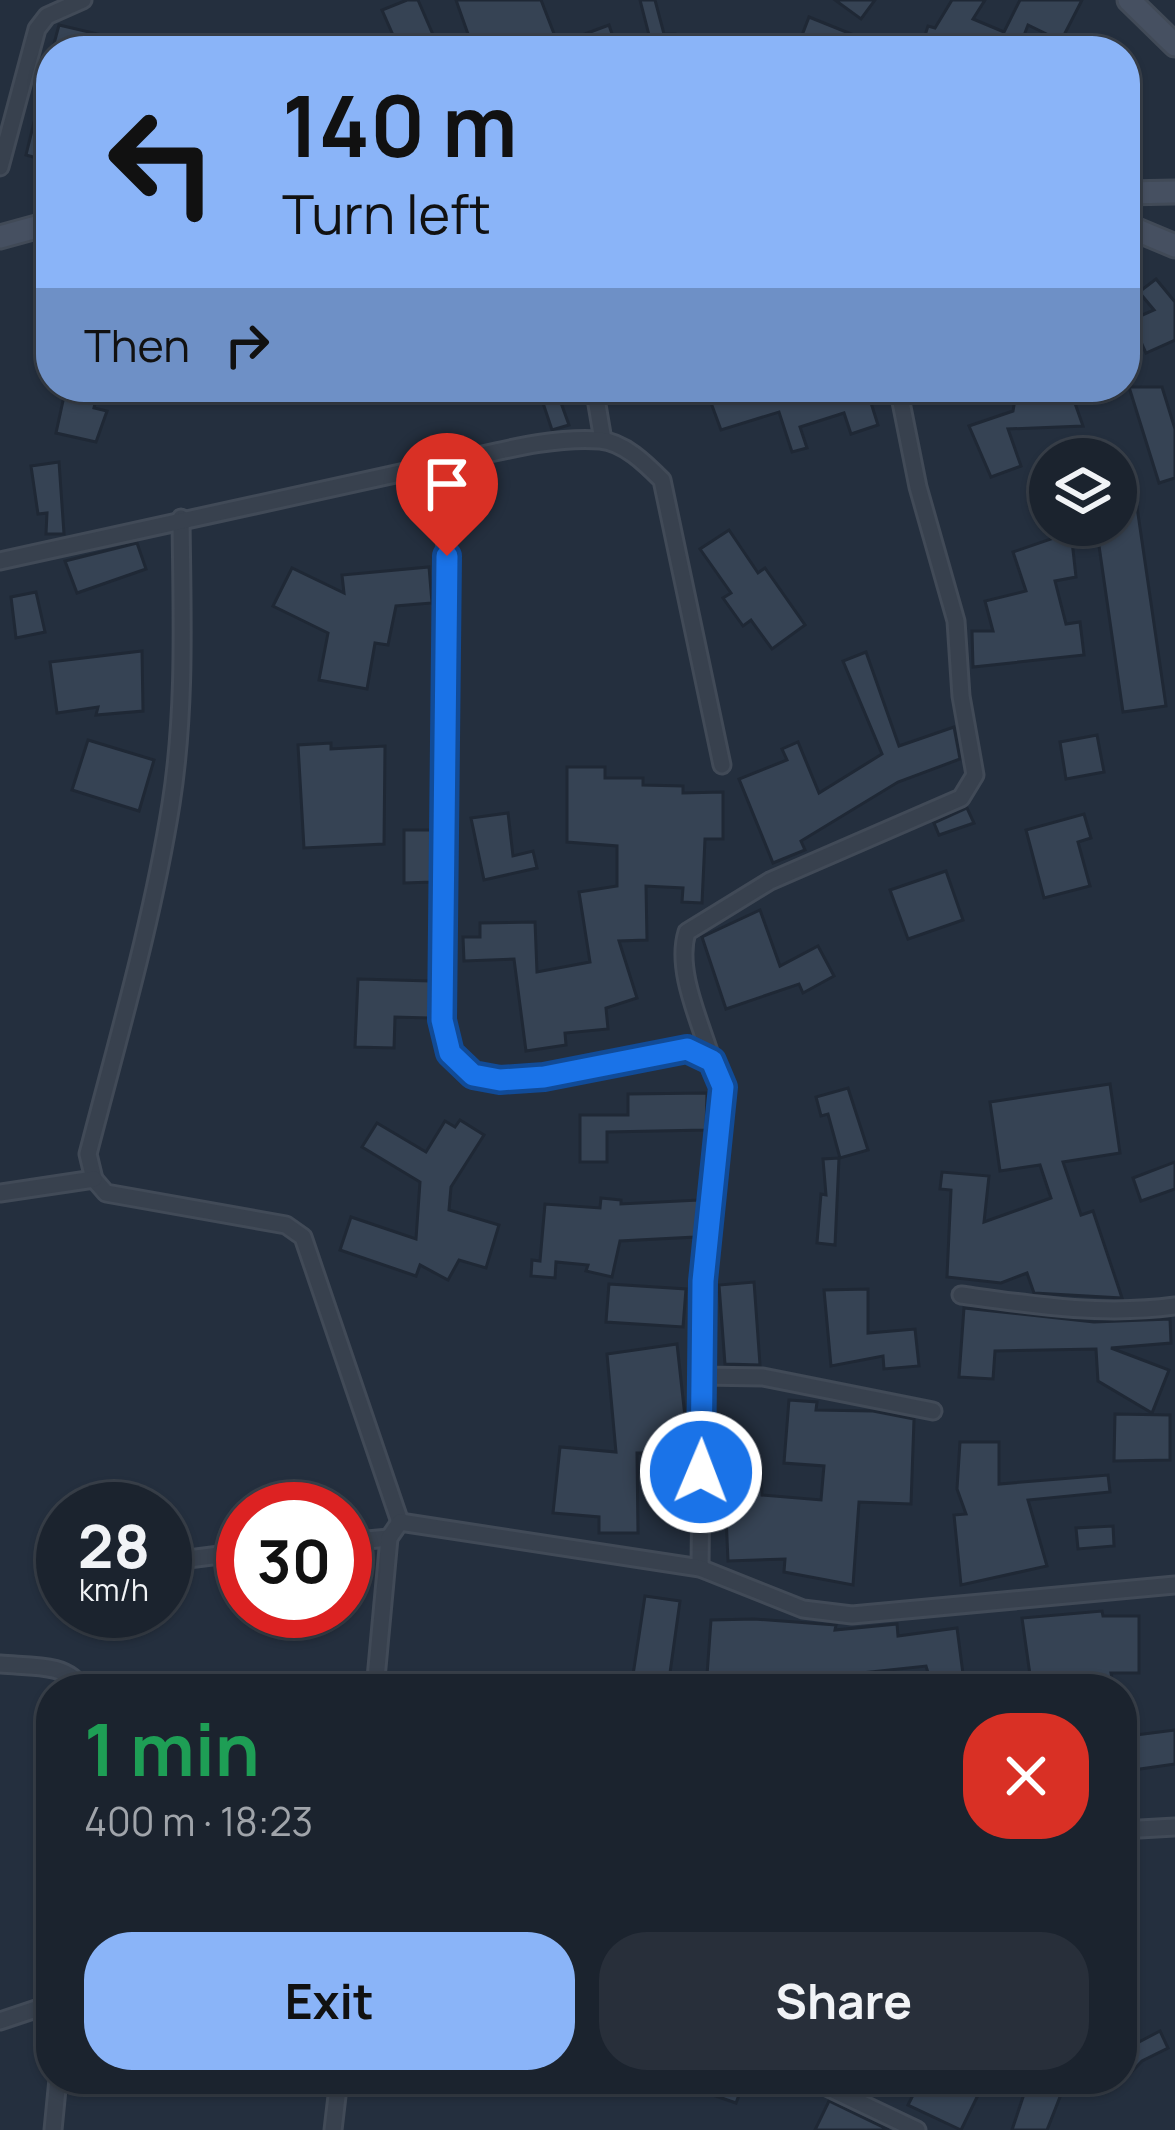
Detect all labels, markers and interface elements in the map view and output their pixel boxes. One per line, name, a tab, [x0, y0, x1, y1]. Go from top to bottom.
text: 140 m	[282, 67, 518, 182]
icon: left	[84, 84, 240, 240]
text: Turn left	[282, 176, 491, 250]
icon: right	[214, 312, 280, 378]
text: Then	[84, 314, 190, 376]
pin	[396, 433, 498, 556]
map controls	[1029, 438, 1137, 546]
button: layers	[1029, 438, 1137, 546]
icon: arrive	[414, 451, 480, 517]
position arrow	[638, 1409, 764, 1535]
speed limit sign: 30	[216, 1482, 372, 1638]
text: 28	[78, 1504, 150, 1586]
text: km/h	[79, 1569, 149, 1610]
text: 1 min	[84, 1699, 260, 1798]
button: close	[963, 1713, 1089, 1839]
text: 400 m · 18:23	[84, 1794, 313, 1848]
button: Exit	[84, 1932, 575, 2070]
button: Share	[599, 1932, 1089, 2070]

